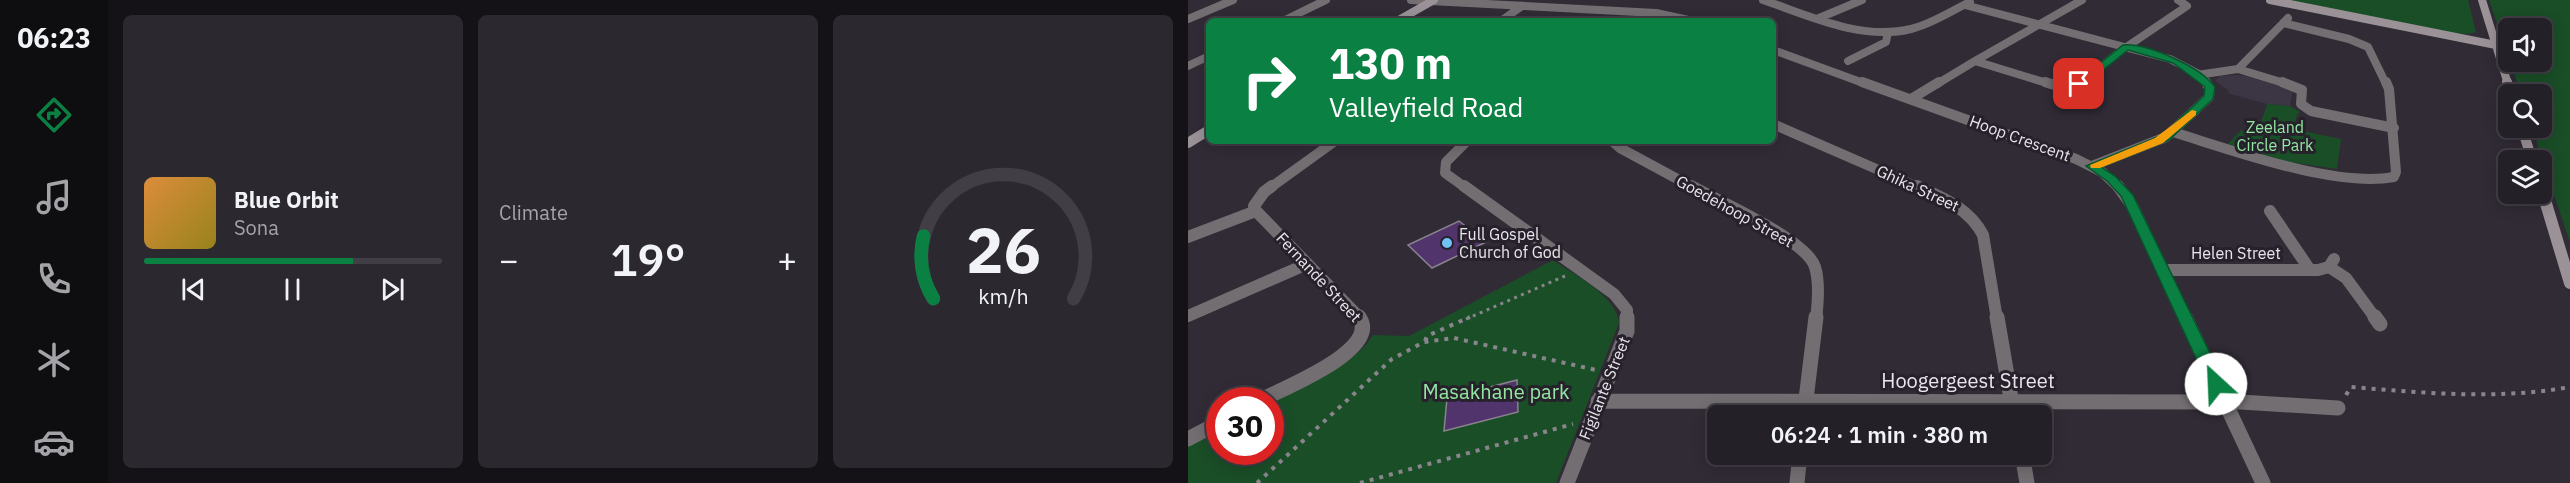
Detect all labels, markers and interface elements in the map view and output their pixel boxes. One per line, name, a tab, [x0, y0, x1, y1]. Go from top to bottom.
map controls	[2498, 18, 2552, 204]
button: sound	[2498, 18, 2552, 72]
text: 06:23	[17, 20, 91, 55]
text: 130 m	[1329, 36, 1452, 91]
icon: right	[1230, 42, 1308, 120]
pin	[2053, 58, 2104, 109]
icon: arrive	[2062, 67, 2095, 100]
button: search	[2498, 84, 2552, 138]
text: Valleyfield Road	[1329, 89, 1523, 124]
icon: directions	[33, 94, 75, 136]
street label: Hoop Crescent	[1967, 110, 2073, 166]
park label: Zeeland Circle Park	[2236, 117, 2314, 155]
button: layers	[2498, 150, 2552, 204]
street label: Ghika Street	[1874, 160, 1962, 216]
street label: Goedehoop Street	[1673, 171, 1797, 251]
icon: music	[33, 176, 75, 218]
text: Blue Orbit	[234, 185, 339, 214]
text: Climate	[499, 199, 568, 226]
text: 26	[966, 209, 1040, 290]
text: Sona	[234, 214, 279, 241]
place label: Full Gospel Church of God	[1459, 224, 1561, 262]
street label: Fernande Street	[1272, 228, 1366, 326]
text: 19°	[610, 230, 686, 288]
marker: Full Gospel Church of God	[1440, 236, 1454, 250]
text: −	[499, 238, 519, 281]
text: +	[777, 238, 797, 281]
street label: Helen Street	[2191, 243, 2281, 263]
icon: phone	[33, 258, 75, 300]
icon: previous	[177, 273, 210, 306]
icon: pause	[276, 273, 309, 306]
icon: next	[376, 273, 409, 306]
text: km/h	[978, 282, 1028, 310]
street label: Figilante Street	[1574, 334, 1634, 442]
icon: climate	[33, 339, 75, 381]
position arrow	[2184, 352, 2248, 416]
street label: Hoogergeest Street	[1881, 367, 2055, 394]
park label: Masakhane park	[1422, 378, 1570, 405]
speed limit sign: 30	[1206, 387, 1284, 465]
text: 06:24 · 1 min · 380 m	[1771, 420, 1988, 449]
icon: car	[33, 421, 75, 463]

